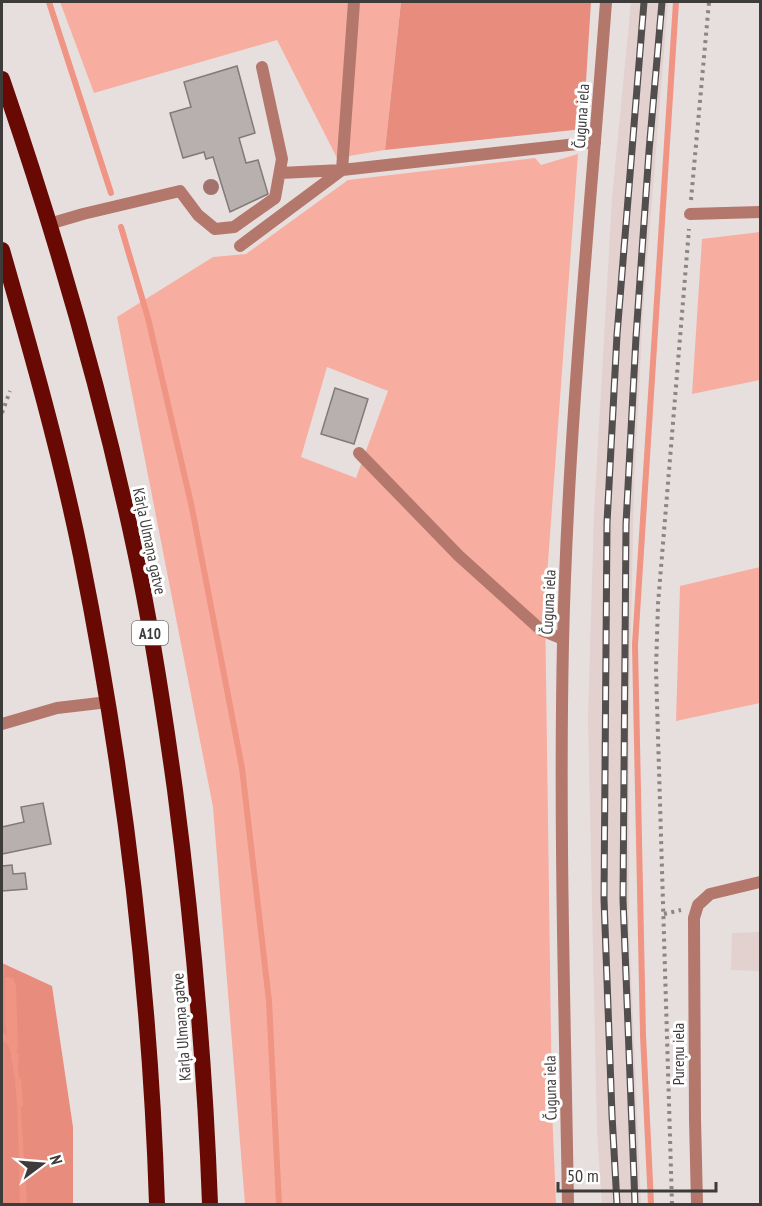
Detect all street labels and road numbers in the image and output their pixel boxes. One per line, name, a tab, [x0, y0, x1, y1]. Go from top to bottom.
street label: Čuguna iela	[569, 83, 593, 149]
street label: Kārļa Ulmaņa gatve	[129, 486, 171, 596]
street label: Čuguna iela	[536, 569, 560, 635]
road number: A10	[132, 621, 168, 645]
street label: Kārļa Ulmaņa gatve	[167, 972, 195, 1082]
street label: Pureņu iela	[668, 1023, 688, 1085]
street label: Čuguna iela	[539, 1055, 561, 1121]

